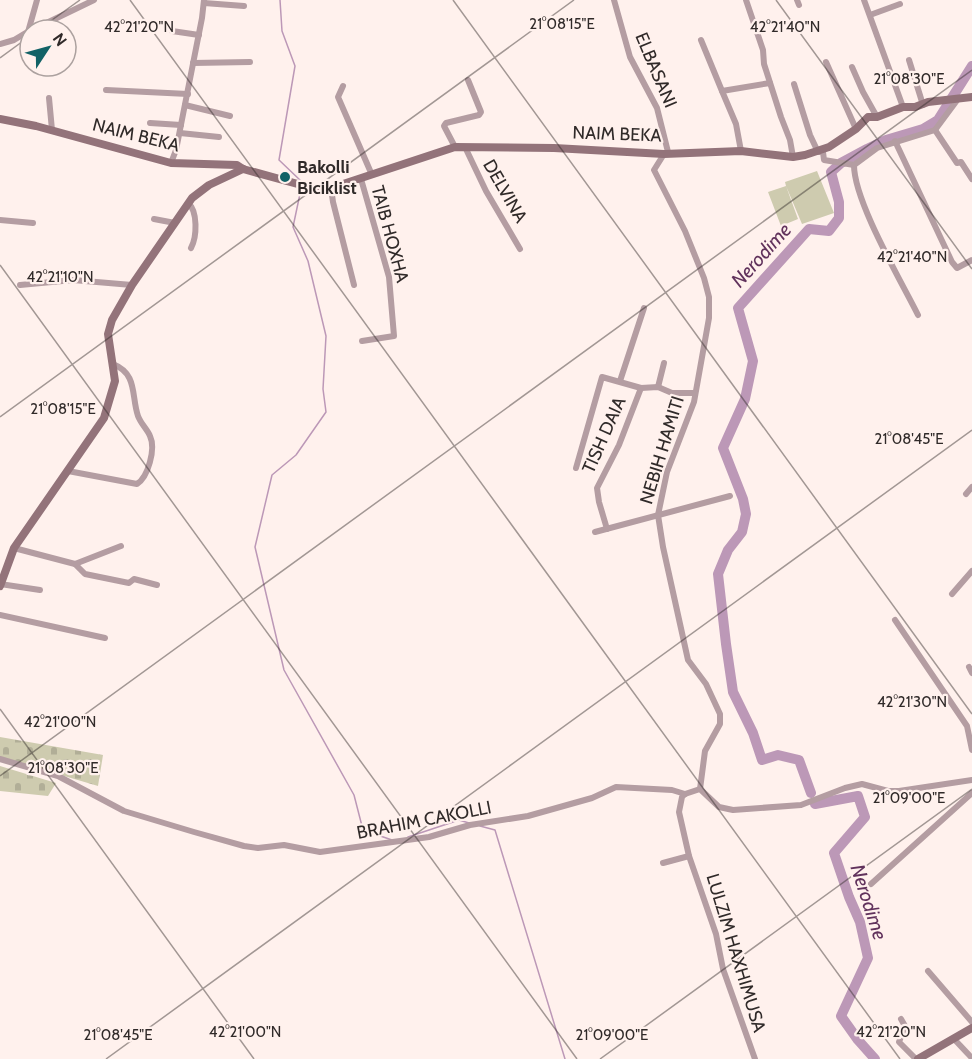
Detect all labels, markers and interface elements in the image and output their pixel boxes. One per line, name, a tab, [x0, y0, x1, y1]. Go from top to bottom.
text: 21°08'15"E	[529, 15, 595, 33]
north arrow	[18, 18, 78, 78]
text: 42°21'20"N	[104, 18, 174, 36]
text: 42°21'40"N	[750, 18, 820, 36]
text: N	[49, 29, 71, 50]
street label: ELBASANI	[630, 29, 682, 111]
text: 21°08'30"E	[874, 70, 944, 88]
street label: NAIM BEKA	[90, 114, 182, 156]
street label: NAIM BEKA	[572, 121, 662, 147]
street label: DELVINA	[478, 155, 532, 227]
place label: Bakolli Biciklist	[297, 156, 357, 199]
marker: Bakolli Biciklist	[278, 170, 292, 184]
street label: TAIB HOXHA	[366, 183, 414, 285]
water label: Nerodime	[726, 218, 796, 292]
text: 42°21'40"N	[877, 248, 947, 266]
text: 42°21'10"N	[27, 268, 93, 286]
street label: TISH DAIA	[577, 393, 631, 477]
street label: NEBIH HAMITI	[635, 393, 689, 507]
text: 21°08'15"E	[30, 400, 96, 418]
text: 21°08'45"E	[875, 430, 943, 448]
text: 42°21'30"N	[877, 693, 947, 711]
text: 42°21'00"N	[24, 713, 96, 731]
text: 21°08'30"E	[28, 759, 98, 777]
text: 21°09'00"E	[873, 789, 945, 807]
street label: BRAHIM CAKOLLI	[355, 796, 493, 844]
water label: Nerodime	[846, 861, 892, 943]
street label: LULZIM HAXHIMUSA	[701, 871, 771, 1035]
text: 42°21'00"N	[209, 1023, 281, 1041]
text: 42°21'20"N	[856, 1023, 926, 1041]
text: 21°08'45"E	[84, 1026, 152, 1044]
text: 21°09'00"E	[576, 1026, 648, 1044]

